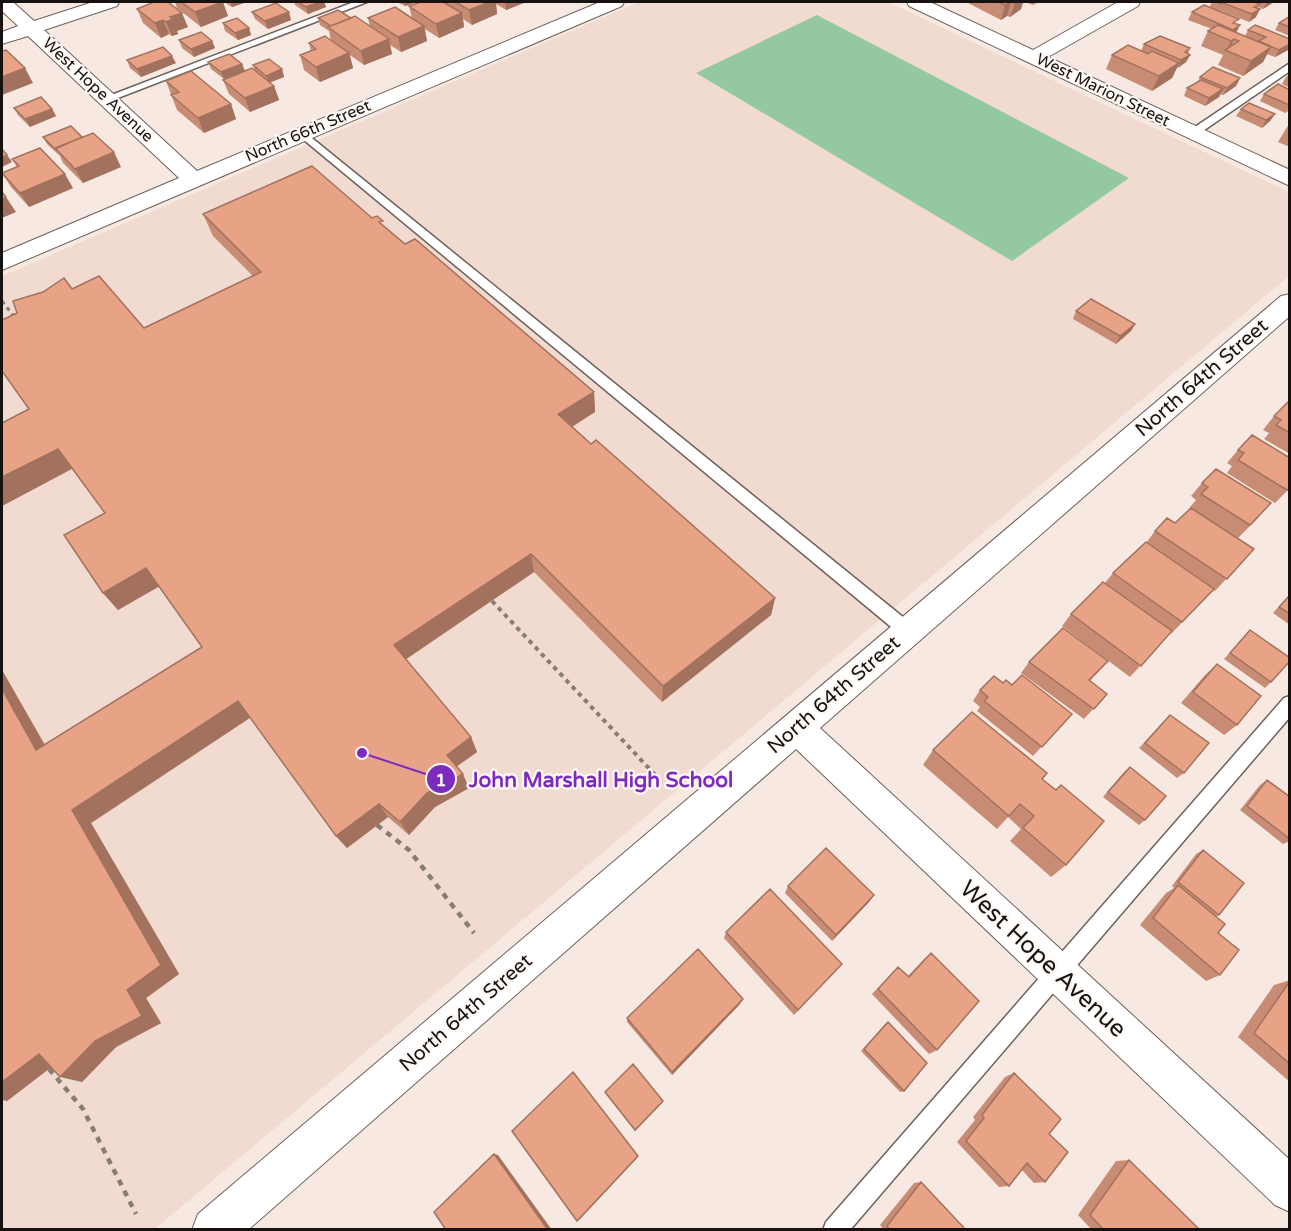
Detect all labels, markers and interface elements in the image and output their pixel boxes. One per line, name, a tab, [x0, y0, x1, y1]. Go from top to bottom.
street label: West Hope Avenue	[38, 33, 158, 147]
street label: West Marion Street	[1033, 49, 1173, 131]
street label: North 66th Street	[242, 96, 374, 166]
street label: North 64th Street	[1131, 314, 1274, 442]
street label: North 64th Street	[763, 631, 906, 759]
callout: John Marshall High School	[426, 760, 745, 799]
text: John Marshall High School	[468, 768, 733, 793]
text: 1	[435, 769, 447, 791]
street label: West Hope Avenue	[954, 874, 1132, 1044]
street label: North 64th Street	[395, 949, 538, 1077]

